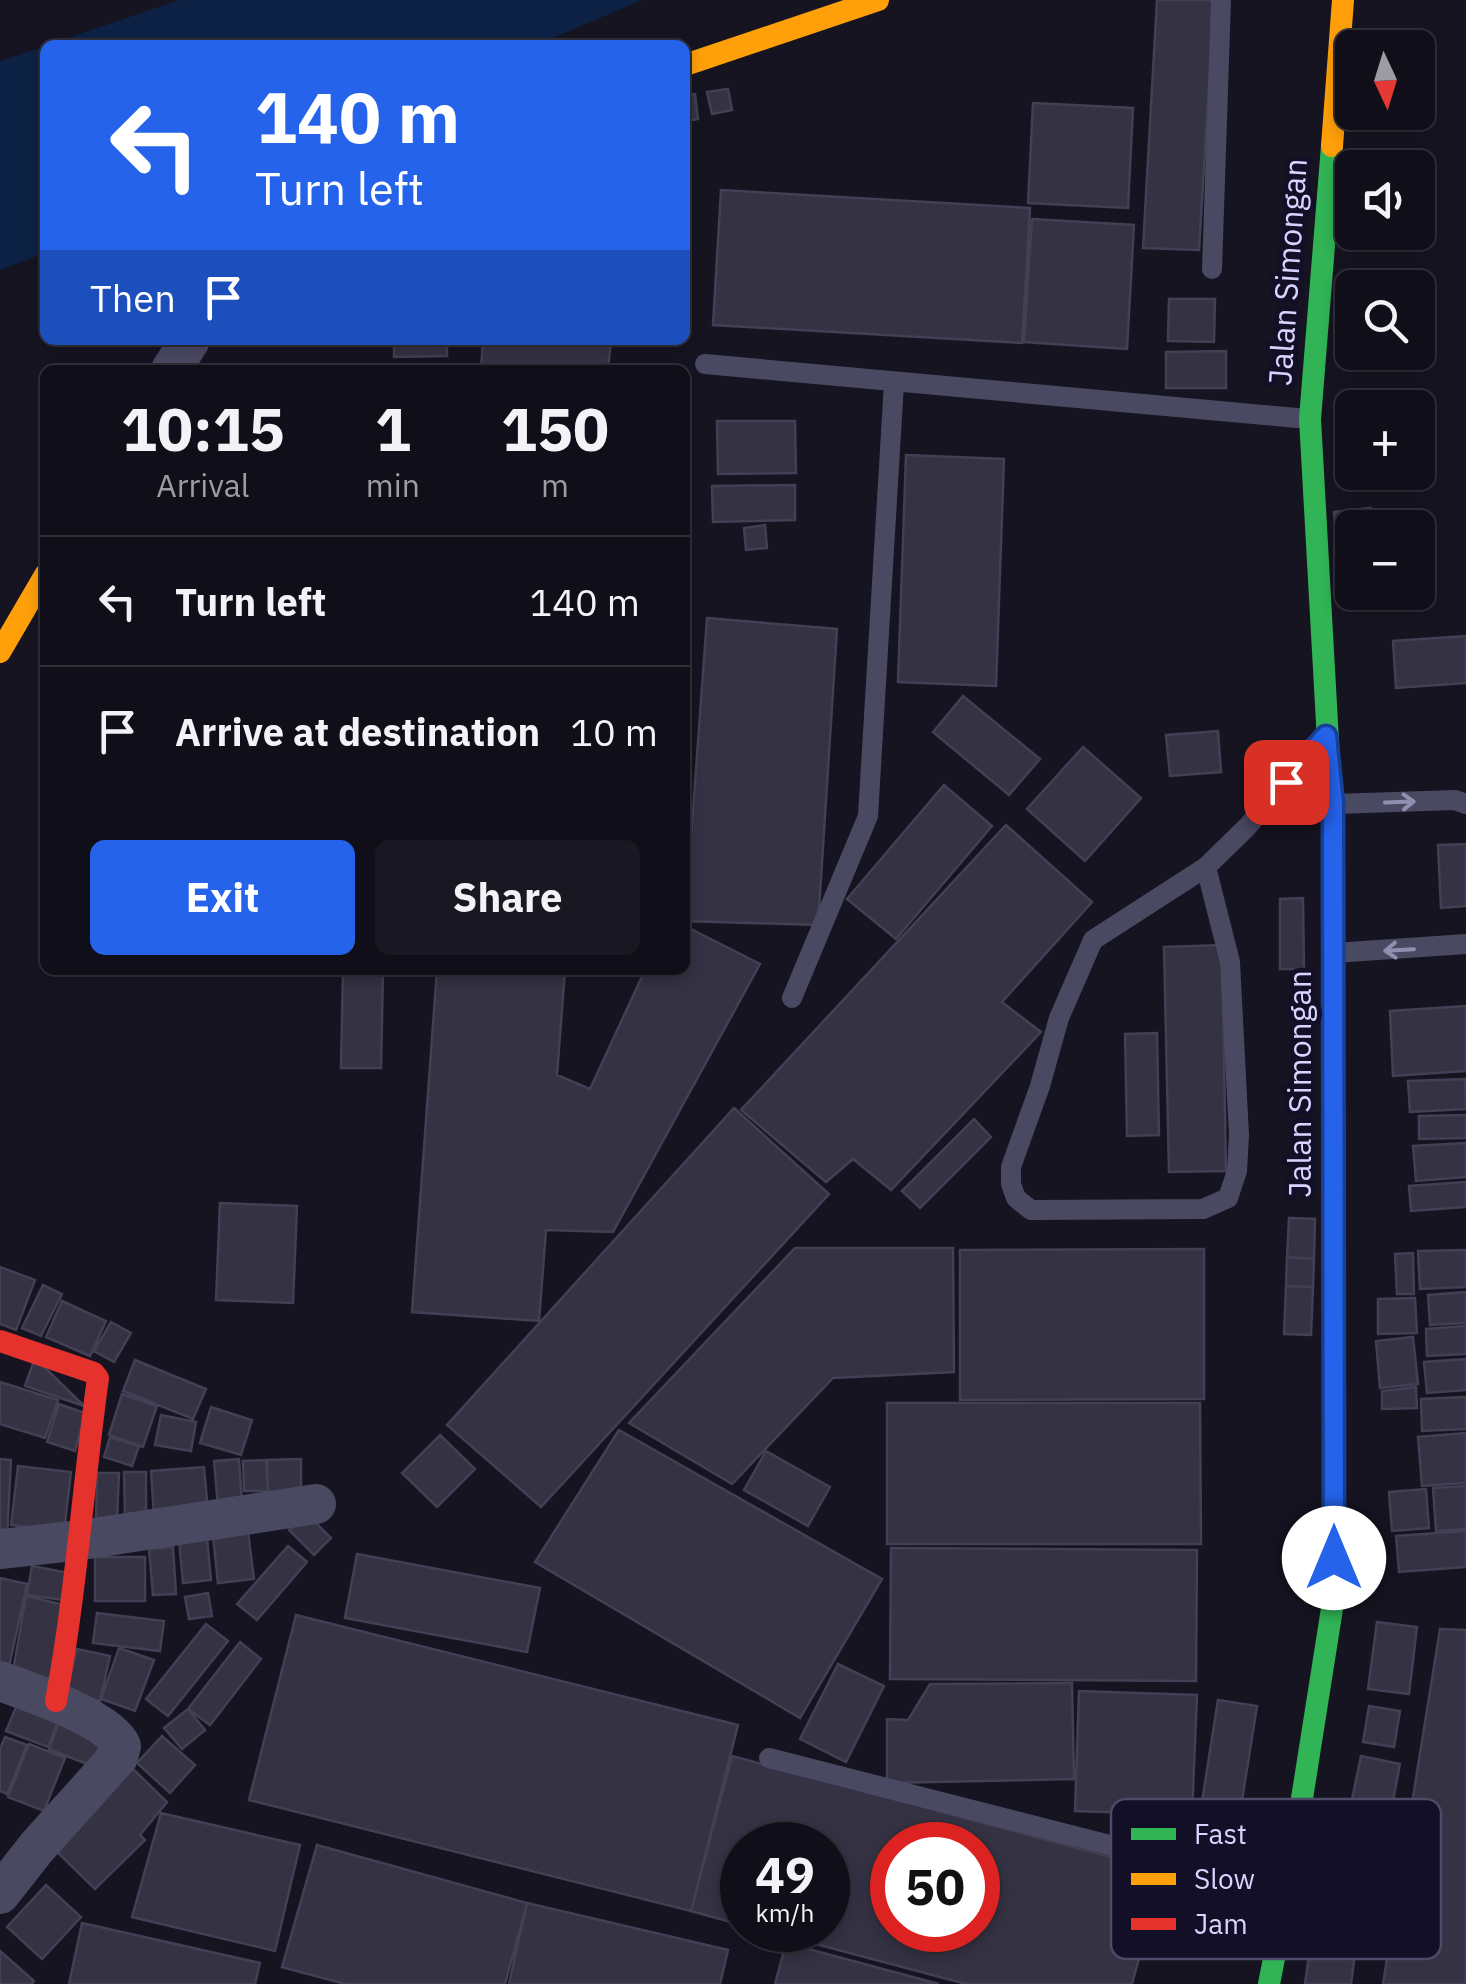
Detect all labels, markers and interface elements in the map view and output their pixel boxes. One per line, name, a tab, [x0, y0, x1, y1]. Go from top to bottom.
north arrow	[1335, 30, 1435, 130]
map controls	[1335, 30, 1435, 610]
text: 140 m	[255, 71, 460, 162]
icon: left	[90, 80, 220, 210]
button: sound	[1335, 150, 1435, 250]
street label: Jalan Simongan	[1258, 157, 1316, 387]
text: Turn left	[255, 159, 424, 217]
icon: arrive	[196, 270, 251, 325]
button: search	[1335, 270, 1435, 370]
text: Then	[90, 273, 176, 322]
text: 10:15	[121, 389, 285, 468]
text: 1	[375, 389, 411, 468]
text: 150	[501, 389, 609, 468]
button: +	[1335, 390, 1435, 490]
text: Arrival	[156, 464, 250, 506]
text: min	[366, 464, 420, 506]
text: m	[541, 464, 569, 506]
button: −	[1335, 510, 1435, 610]
icon: left	[90, 574, 145, 629]
text: Turn left	[175, 577, 326, 626]
text: 140 m	[529, 577, 640, 626]
icon: arrive	[90, 704, 145, 759]
text: Arrive at destination	[175, 707, 540, 756]
text: 10 m	[570, 707, 658, 756]
pin	[1244, 740, 1329, 825]
icon: arrive	[1259, 755, 1314, 810]
one-way arrow	[1383, 793, 1415, 812]
button: Exit	[90, 840, 355, 955]
button: Share	[375, 840, 640, 955]
one-way arrow	[1383, 941, 1416, 960]
street label: Jalan Simongan	[1278, 970, 1320, 1198]
position arrow	[1282, 1506, 1386, 1610]
legend	[1111, 1799, 1441, 1959]
text: Fast	[1194, 1815, 1247, 1852]
speed limit sign: 50	[870, 1822, 1000, 1952]
text: 49	[755, 1842, 815, 1907]
text: Slow	[1194, 1860, 1255, 1897]
text: km/h	[756, 1896, 814, 1929]
text: Jam	[1194, 1905, 1248, 1942]

